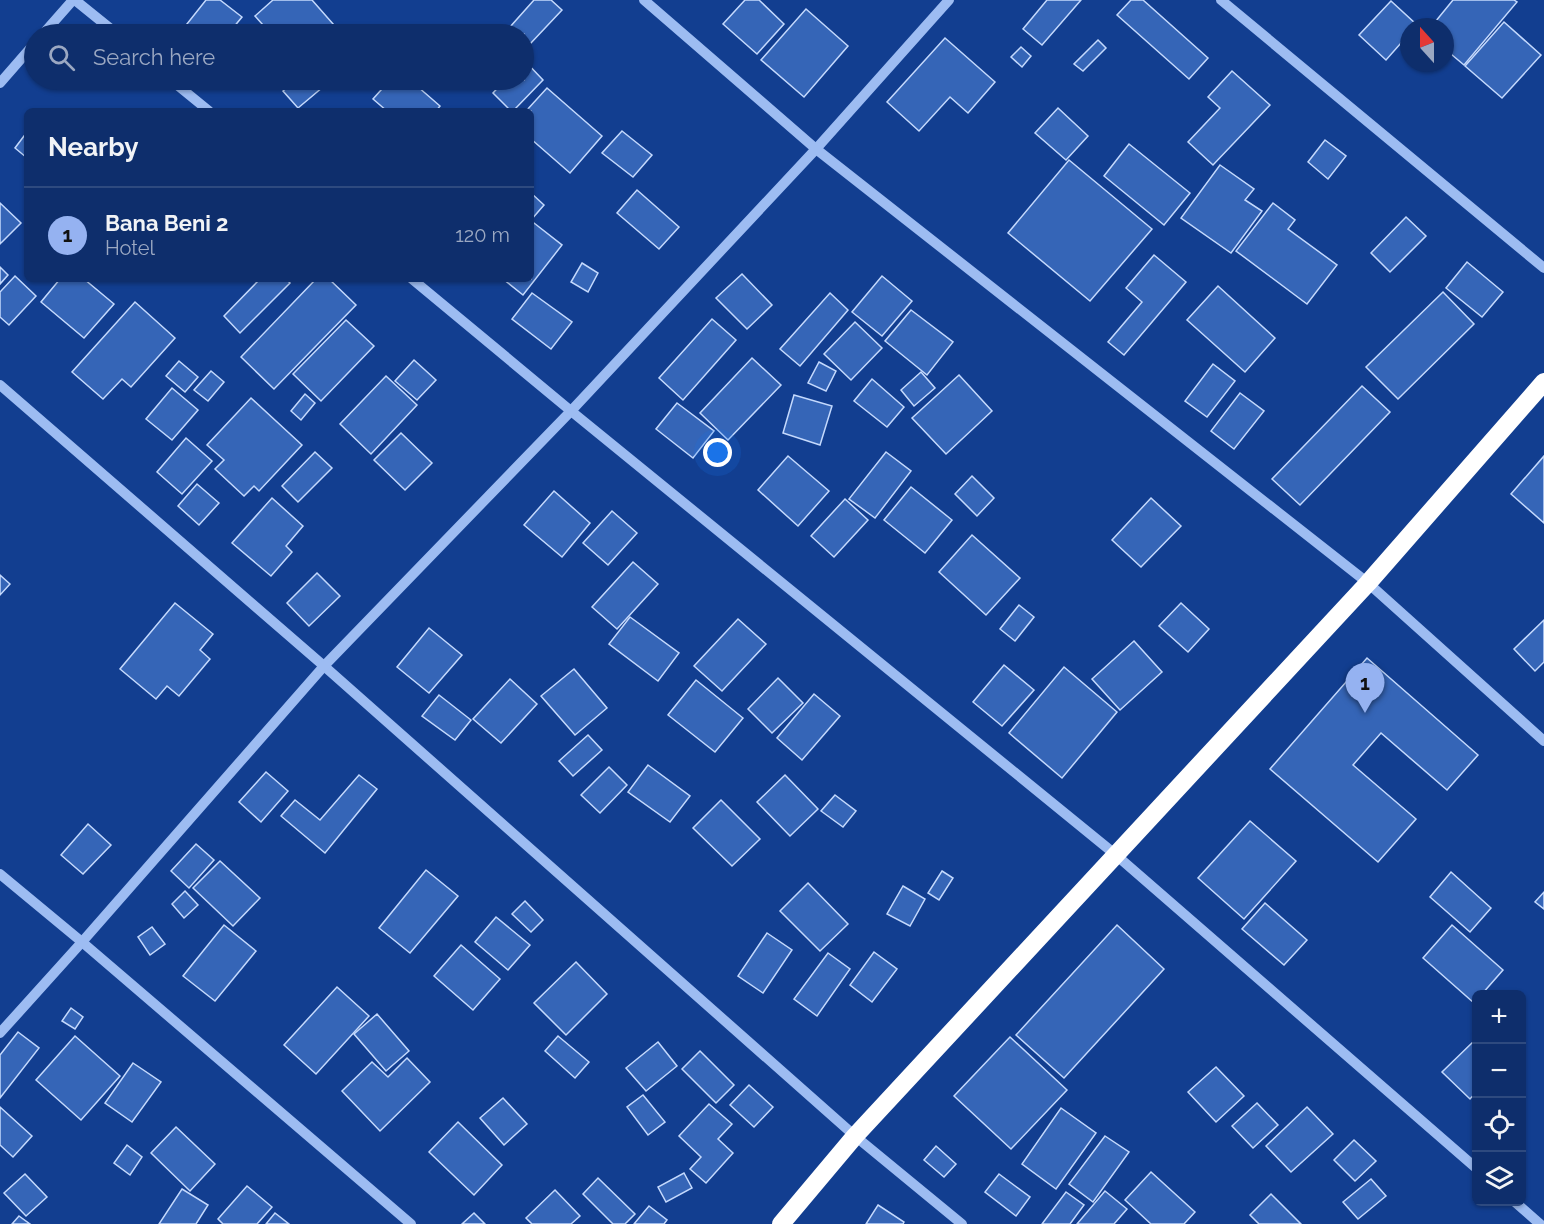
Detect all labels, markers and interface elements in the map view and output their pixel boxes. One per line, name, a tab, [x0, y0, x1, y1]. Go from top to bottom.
north arrow	[1400, 18, 1454, 72]
search box	[24, 24, 534, 90]
icon: search	[45, 41, 78, 74]
text: Search here	[93, 44, 215, 70]
text: Nearby	[48, 132, 138, 162]
text: Bana Beni 2	[105, 210, 229, 236]
text: 1	[63, 223, 72, 247]
text: 120 m	[455, 223, 510, 247]
text: Hotel	[105, 236, 155, 260]
your location	[703, 438, 732, 467]
pin: 1	[1346, 664, 1384, 713]
map controls	[1472, 990, 1526, 1206]
button: +	[1472, 990, 1526, 1044]
button: −	[1472, 1044, 1526, 1098]
button: locate	[1472, 1098, 1526, 1152]
button: layers	[1472, 1152, 1526, 1206]

